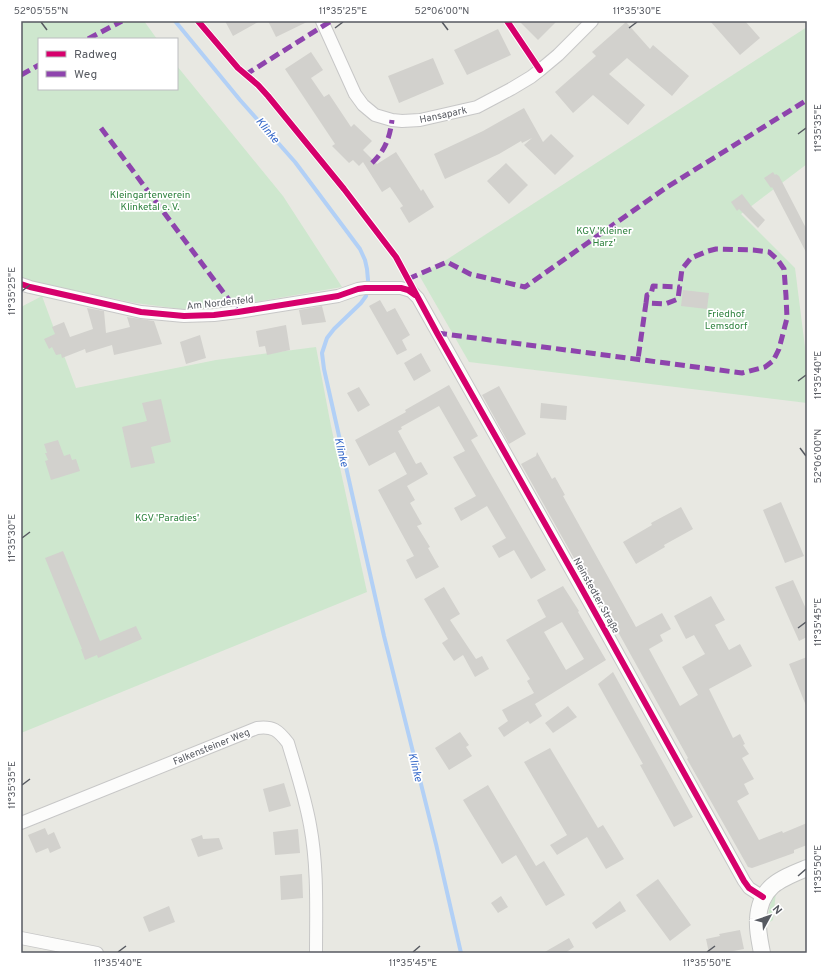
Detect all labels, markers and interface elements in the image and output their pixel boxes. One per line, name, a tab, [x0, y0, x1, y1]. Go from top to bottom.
text: 52°05'55"N	[14, 5, 68, 18]
text: 11°35'25"E	[319, 5, 367, 18]
text: 52°06'00"N	[415, 5, 469, 18]
text: 11°35'30"E	[613, 5, 661, 18]
legend	[38, 38, 178, 90]
text: Radweg	[74, 47, 117, 63]
text: Weg	[74, 67, 97, 83]
street label: Hansapark	[418, 104, 468, 127]
text: 11°35'35"E	[812, 104, 825, 152]
water label: Klinke	[252, 115, 282, 147]
park label: Kleingartenverein Klinketal e. V.	[110, 189, 190, 214]
park label: KGV 'Kleiner Harz'	[576, 225, 632, 250]
text: 11°35'25"E	[6, 267, 19, 315]
street label: Am Nordenfeld	[186, 294, 254, 313]
park label: Friedhof Lemsdorf	[705, 308, 748, 333]
text: 11°35'40"E	[812, 351, 825, 399]
text: 52°06'00"N	[812, 429, 825, 483]
water label: Klinke	[331, 436, 351, 468]
park label: KGV 'Paradies'	[135, 512, 199, 525]
text: 11°35'30"E	[6, 514, 19, 562]
street label: Neinstedter Straße	[569, 556, 622, 636]
text: 11°35'45"E	[812, 598, 825, 646]
street label: Falkensteiner Weg	[171, 726, 252, 769]
water label: Klinke	[405, 751, 425, 783]
text: 11°35'35"E	[6, 761, 19, 809]
text: 11°35'50"E	[812, 845, 825, 893]
north arrow	[750, 896, 790, 936]
text: N	[769, 903, 785, 918]
text: 11°35'40"E	[94, 957, 142, 970]
text: 11°35'45"E	[389, 957, 437, 970]
text: 11°35'50"E	[683, 957, 731, 970]

